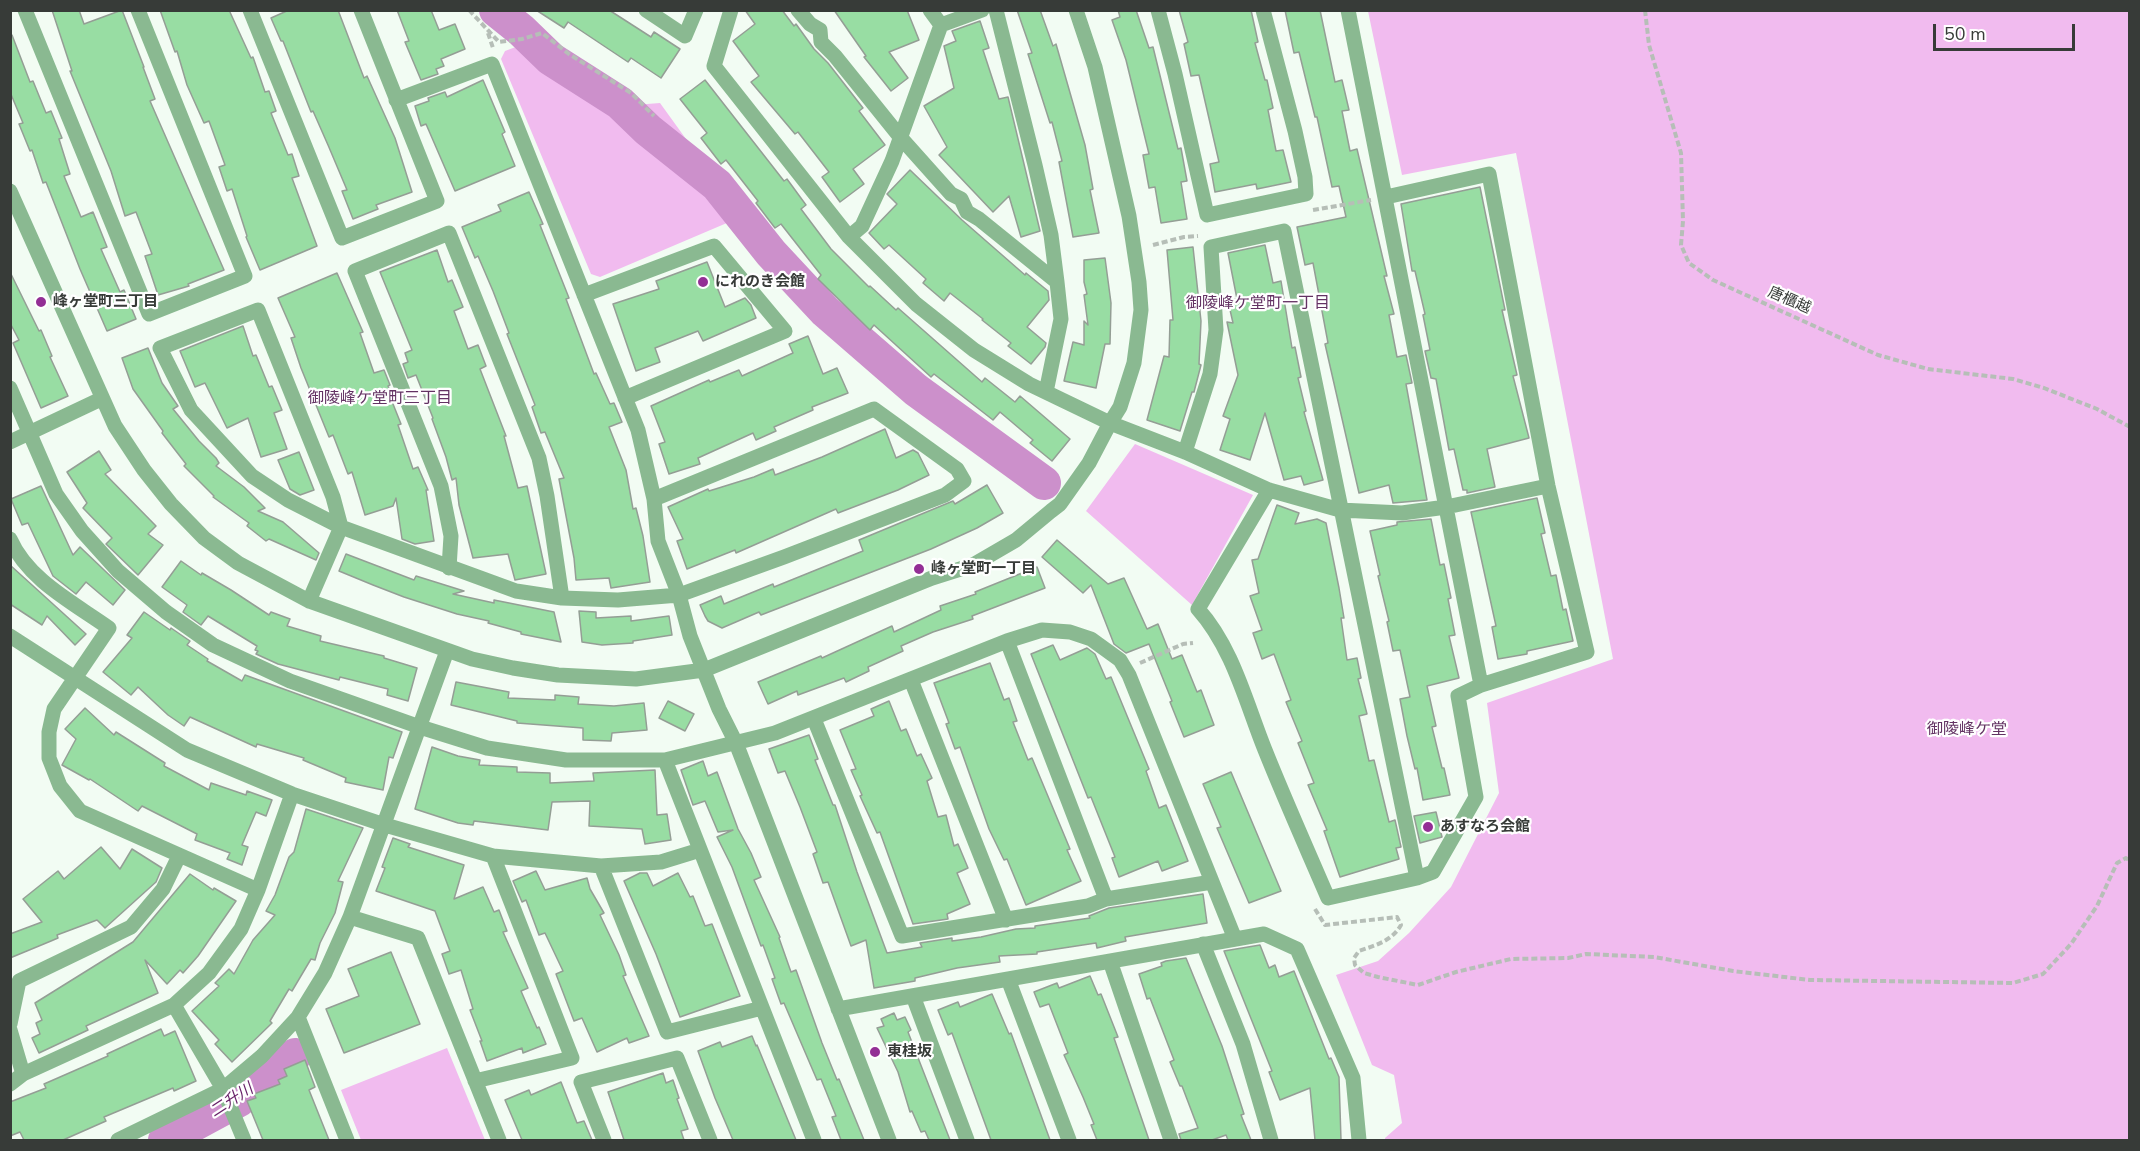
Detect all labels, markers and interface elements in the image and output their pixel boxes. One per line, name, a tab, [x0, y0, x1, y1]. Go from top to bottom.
scale bar	[1936, 12, 2078, 50]
text: 50 m	[1944, 22, 1986, 46]
place label: にれのき会館	[715, 273, 805, 291]
marker: にれのき会館	[696, 275, 710, 289]
street label: 唐櫃越	[1765, 284, 1813, 318]
place label: 峰ヶ堂町三丁目	[53, 293, 158, 311]
district label: 御陵峰ケ堂町一丁目	[1186, 294, 1330, 314]
marker: 峰ヶ堂町三丁目	[34, 295, 48, 309]
district label: 御陵峰ケ堂町三丁目	[308, 389, 452, 409]
place label: 峰ヶ堂町一丁目	[931, 560, 1036, 578]
marker: 峰ヶ堂町一丁目	[912, 562, 926, 576]
district label: 御陵峰ケ堂	[1927, 720, 2007, 740]
place label: あすなろ会館	[1440, 818, 1530, 836]
marker: あすなろ会館	[1421, 820, 1435, 834]
place label: 東桂坂	[887, 1043, 932, 1061]
marker: 東桂坂	[868, 1045, 882, 1059]
water label: 二升川	[207, 1080, 257, 1122]

